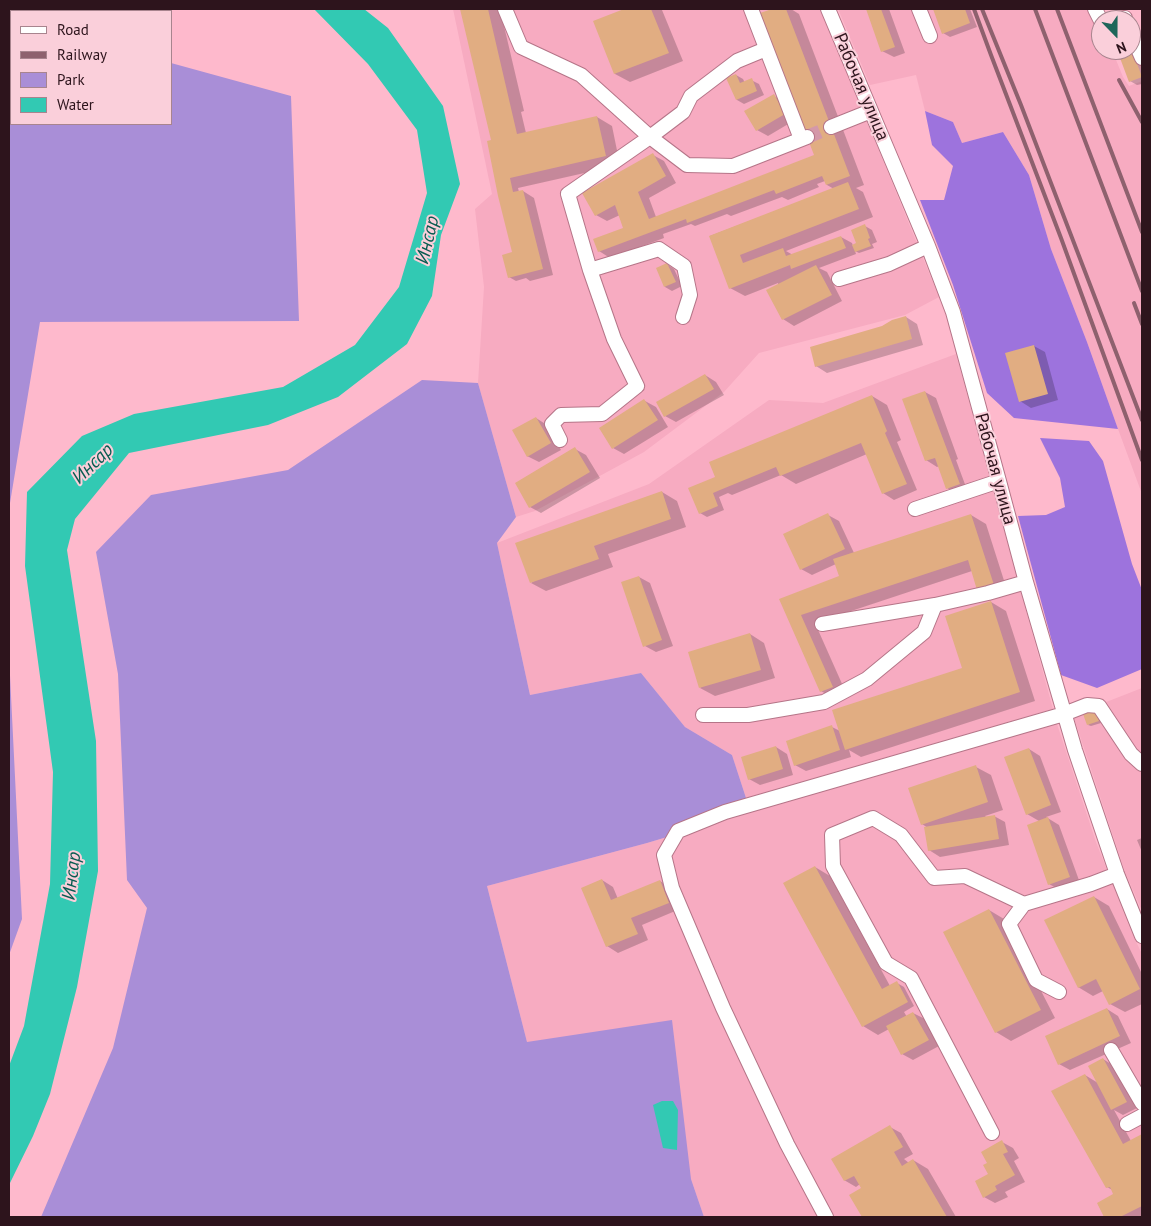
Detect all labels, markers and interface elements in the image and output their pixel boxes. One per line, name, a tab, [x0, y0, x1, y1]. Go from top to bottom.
legend	[10, 10, 172, 125]
north arrow	[1091, 10, 1141, 60]
text: Road	[57, 20, 89, 39]
street label: Рабочая улица	[829, 30, 893, 144]
text: N	[1114, 38, 1129, 58]
text: Railway	[57, 45, 107, 64]
text: Park	[57, 70, 85, 89]
text: Water	[57, 95, 94, 114]
water label: Инсар	[411, 214, 445, 266]
street label: Рабочая улица	[970, 411, 1020, 527]
water label: Инсар	[68, 439, 118, 489]
water label: Инсар	[58, 851, 86, 901]

